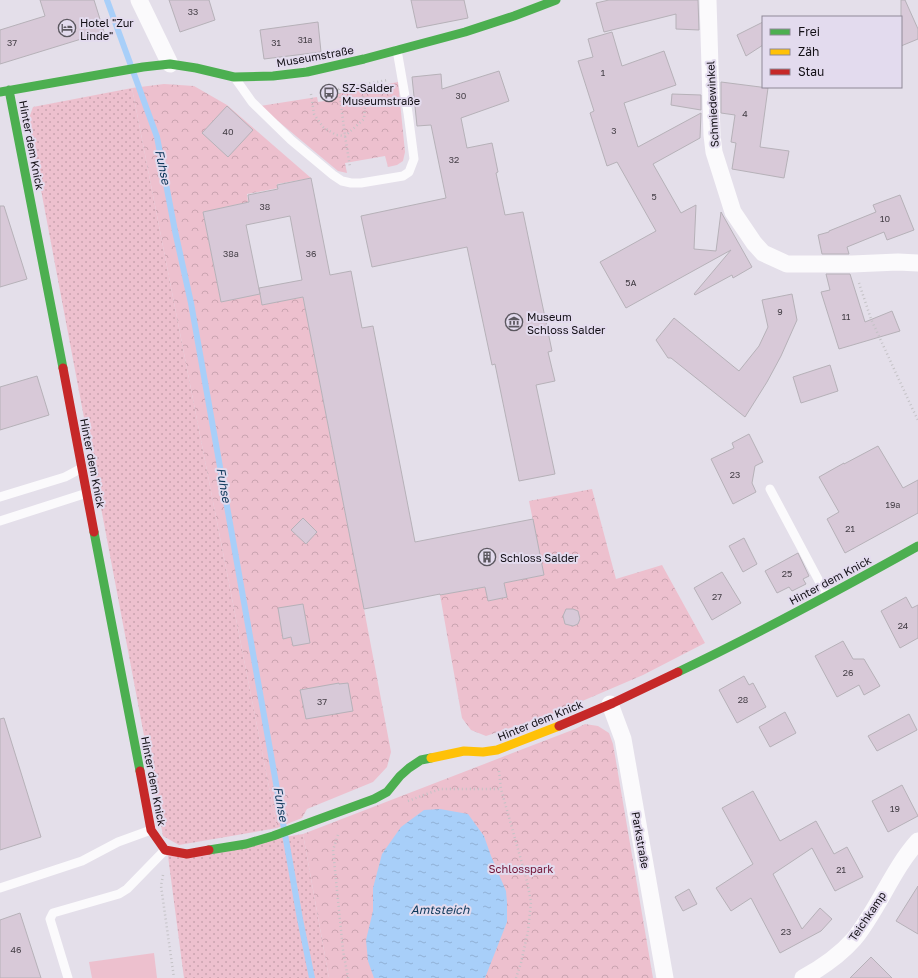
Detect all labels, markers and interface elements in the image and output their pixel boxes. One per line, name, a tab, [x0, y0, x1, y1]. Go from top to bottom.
house number: 33	[188, 6, 198, 17]
place label: Hotel "Zur Linde"	[80, 16, 134, 42]
legend	[762, 16, 902, 88]
hotel icon: Hotel "Zur Linde"	[57, 18, 77, 38]
text: Frei	[798, 24, 820, 39]
house number: 31a	[298, 34, 312, 45]
house number: 37	[7, 37, 17, 48]
house number: 31	[271, 37, 281, 48]
street label: Museumstraße	[275, 43, 355, 69]
text: Zäh	[798, 44, 819, 59]
street label: Schmiedewinkel	[703, 60, 721, 147]
text: Stau	[798, 64, 824, 79]
house number: 1	[601, 67, 606, 78]
place label: SZ-Salder Museumstraße	[342, 81, 420, 107]
bus stop icon: SZ-Salder Museumstraße	[319, 83, 339, 103]
house number: 30	[456, 90, 467, 101]
street label: Hinter dem Knick	[17, 99, 47, 191]
house number: 4	[742, 108, 748, 119]
house number: 3	[611, 125, 617, 136]
house number: 40	[222, 126, 234, 137]
water label: Fuhse	[152, 148, 174, 187]
house number: 32	[449, 154, 459, 165]
house number: 5	[651, 191, 657, 202]
house number: 38	[260, 201, 270, 212]
house number: 10	[880, 213, 890, 224]
house number: 38a	[223, 248, 239, 259]
house number: 36	[306, 248, 316, 259]
house number: 5A	[625, 277, 637, 288]
house number: 9	[777, 306, 783, 317]
place label: Museum Schloss Salder	[527, 310, 606, 336]
house number: 11	[842, 311, 851, 322]
museum icon: Museum Schloss Salder	[504, 312, 524, 332]
street label: Hinter dem Knick	[78, 417, 108, 509]
water label: Fuhse	[214, 466, 235, 505]
house number: 23	[730, 469, 740, 480]
house number: 19a	[886, 499, 900, 510]
house number: 21	[845, 523, 855, 534]
building icon: Schloss Salder	[477, 547, 497, 567]
place label: Schloss Salder	[500, 551, 579, 564]
street label: Hinter dem Knick	[787, 553, 873, 607]
house number: 25	[782, 568, 792, 579]
house number: 27	[712, 591, 722, 602]
house number: 24	[898, 620, 909, 631]
house number: 26	[843, 667, 853, 678]
house number: 28	[738, 694, 748, 705]
house number: 37	[317, 696, 327, 707]
street label: Hinter dem Knick	[495, 697, 585, 743]
street label: Hinter dem Knick	[139, 735, 169, 827]
water label: Fuhse	[271, 785, 292, 824]
house number: 19	[890, 803, 900, 814]
street label: Parkstraße	[630, 811, 652, 869]
park label: Schlosspark	[489, 862, 553, 875]
house number: 21	[836, 864, 846, 875]
street label: Teichkamp	[846, 889, 888, 943]
water label: Amtsteich	[411, 902, 470, 917]
house number: 23	[781, 926, 791, 937]
house number: 46	[11, 944, 21, 955]

